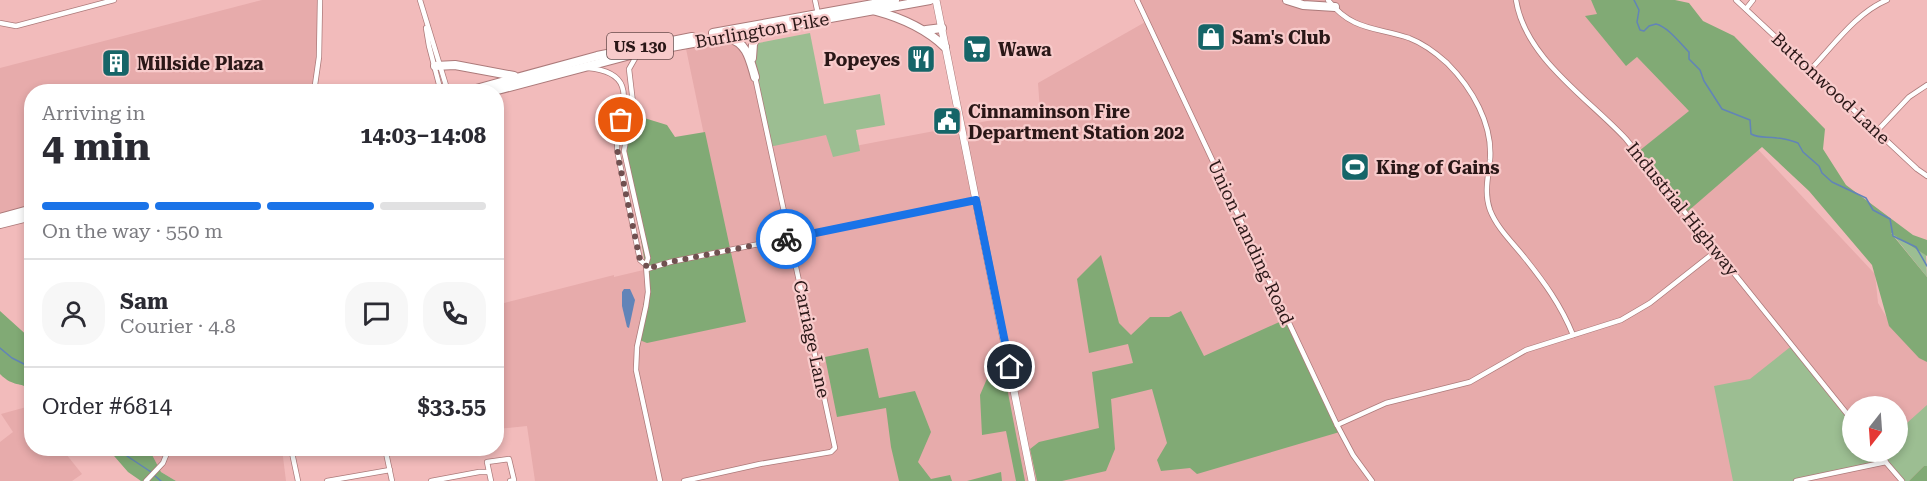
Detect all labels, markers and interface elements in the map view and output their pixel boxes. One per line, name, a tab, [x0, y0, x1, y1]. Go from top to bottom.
street label: Burlington Pike	[693, 8, 831, 52]
shop icon: Sam's Club	[1195, 21, 1227, 53]
place label: Sam's Club	[1232, 27, 1331, 48]
street label: Buttonwood Lane	[1767, 28, 1895, 148]
road number: US 130	[607, 33, 673, 59]
supermarket icon: Wawa	[961, 33, 993, 65]
place label: Wawa	[998, 39, 1052, 60]
restaurant icon: Popeyes	[905, 43, 937, 75]
building icon: Millside Plaza	[100, 47, 132, 79]
place label: Popeyes	[824, 49, 900, 70]
place label: Millside Plaza	[137, 53, 264, 74]
pin	[595, 94, 646, 145]
text: Arriving in	[42, 101, 145, 125]
place label: Cinnaminson Fire Department Station 202	[968, 101, 1184, 143]
icon: bag	[604, 103, 637, 136]
public building icon: Cinnaminson Fire Department Station 202	[931, 105, 963, 137]
text: 14:03–14:08	[360, 123, 486, 148]
text: 4 min	[42, 124, 150, 170]
street label: Industrial Highway	[1622, 138, 1744, 281]
sports icon: King of Gains	[1339, 151, 1371, 183]
street label: Union Landing Road	[1204, 156, 1299, 328]
place label: King of Gains	[1376, 157, 1500, 178]
courier	[756, 209, 816, 269]
text: On the way · 550 m	[42, 219, 223, 243]
icon: bike	[770, 223, 803, 256]
street label: Carriage Lane	[789, 278, 835, 400]
button: person	[42, 282, 105, 345]
button: chat	[345, 282, 408, 345]
button: phone	[423, 282, 486, 345]
text: Sam	[120, 289, 168, 314]
text: Courier · 4.8	[120, 314, 236, 338]
pin	[984, 341, 1035, 392]
icon: home	[993, 350, 1026, 383]
text: Order #6814	[42, 394, 172, 419]
text: $33.55	[417, 394, 486, 419]
north arrow	[1842, 396, 1908, 462]
map controls	[1842, 396, 1908, 462]

